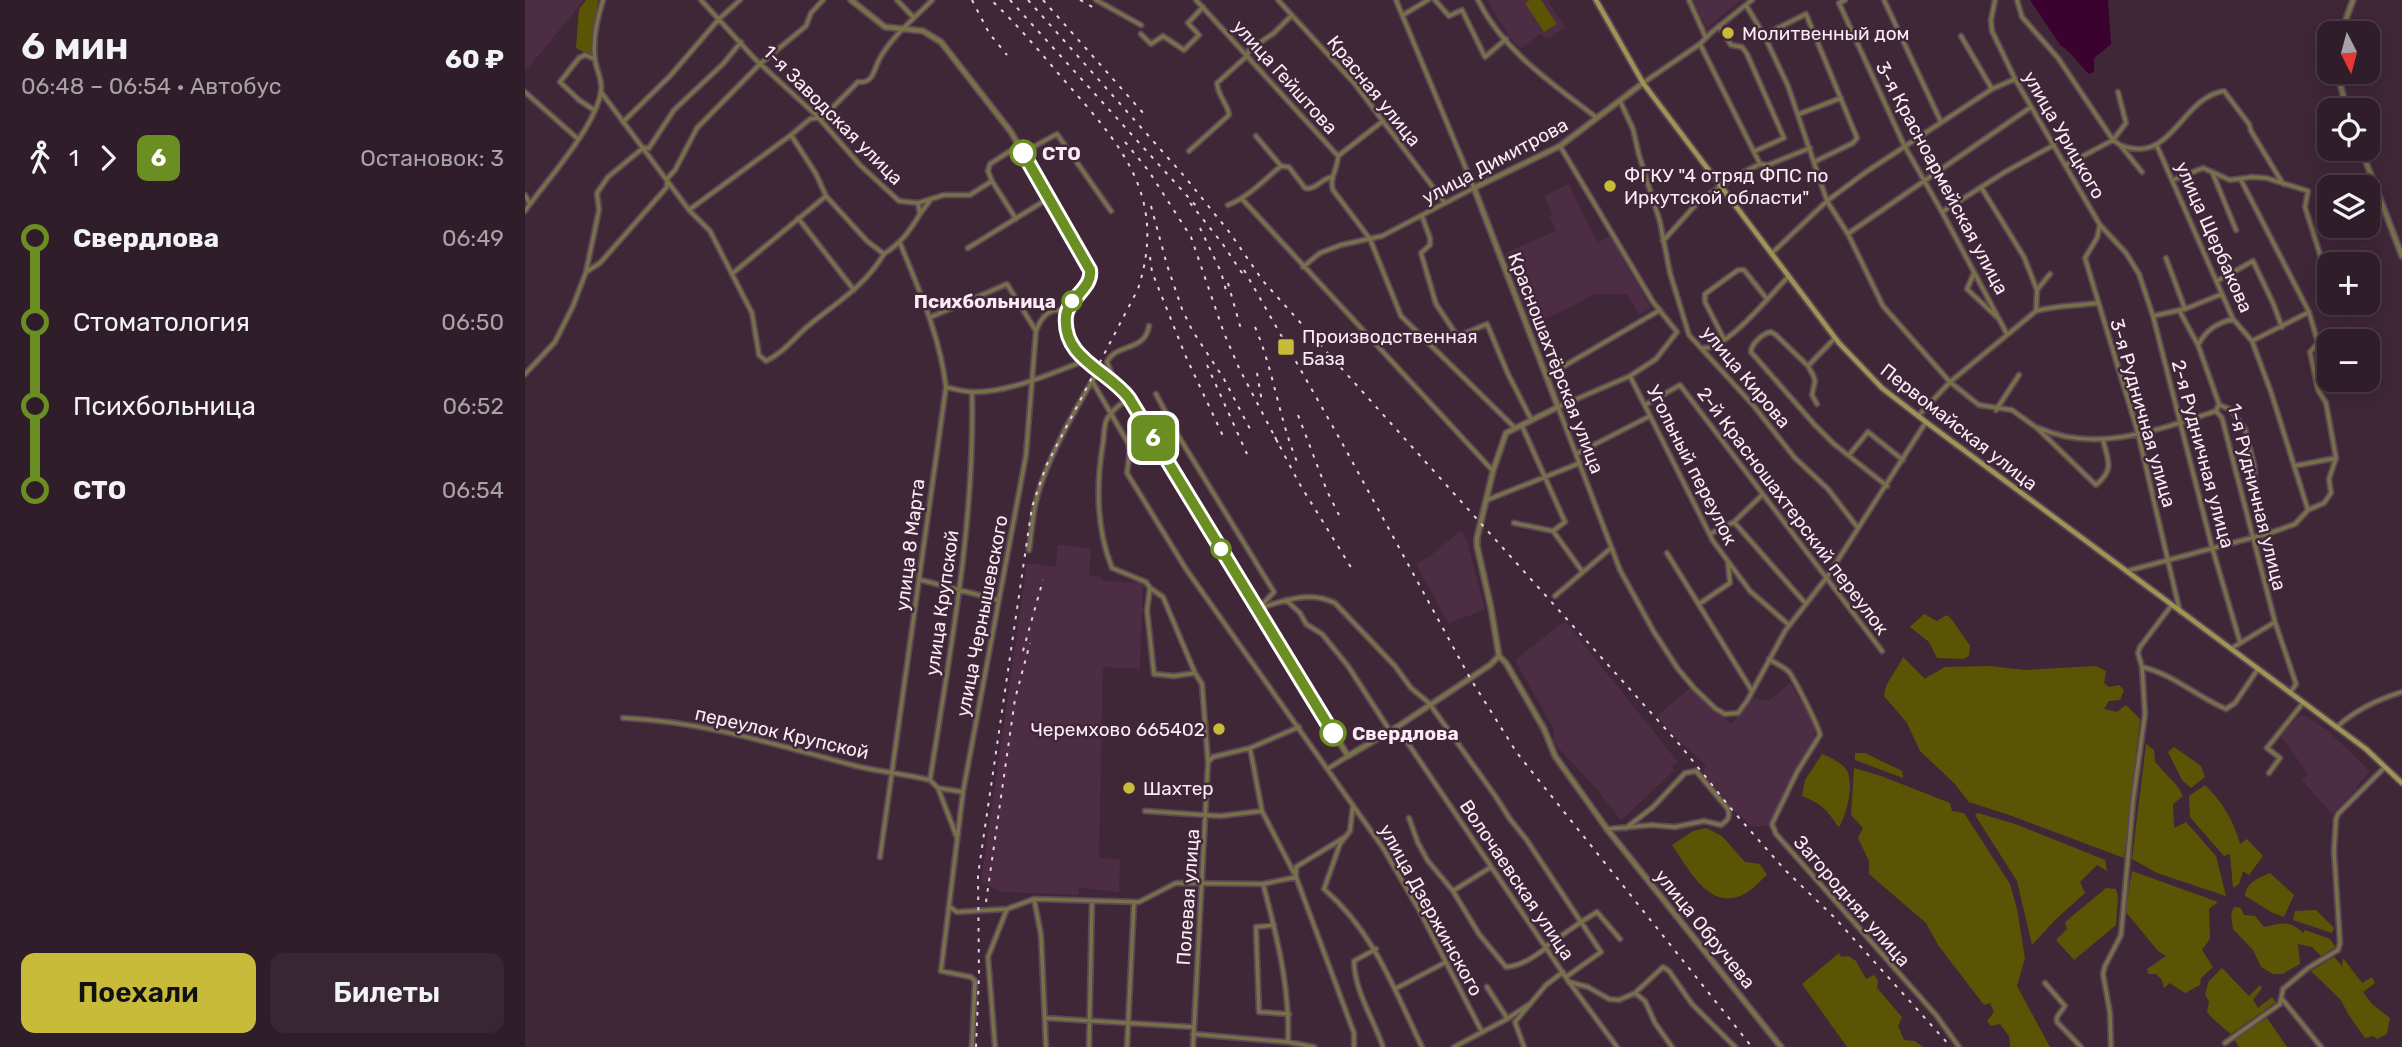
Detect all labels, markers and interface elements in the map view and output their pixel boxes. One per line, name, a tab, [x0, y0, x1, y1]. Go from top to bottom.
street label: улица Гейштова	[1228, 15, 1342, 139]
north arrow	[2317, 21, 2380, 84]
map controls	[2317, 21, 2380, 392]
place label: Молитвенный дом	[1742, 22, 1910, 45]
text: 6 мин	[21, 23, 129, 69]
marker: Молитвенный дом	[1720, 25, 1736, 41]
street label: Красная улица	[1322, 31, 1426, 151]
street label: 1-я Заводская улица	[758, 40, 908, 190]
text: 60 ₽	[445, 44, 504, 75]
street label: 3-я Красноармейская улица	[1871, 58, 2013, 298]
street label: улица Урицкого	[2018, 67, 2110, 203]
text: 06:48 – 06:54 · Автобус	[21, 72, 281, 100]
button: locate	[2317, 98, 2380, 161]
street label: улица Димитрова	[1418, 113, 1572, 209]
icon: walk	[21, 139, 59, 177]
icon: forward	[89, 139, 127, 177]
marker: СТО	[1010, 140, 1036, 166]
place label: СТО	[1042, 142, 1081, 165]
text: 1	[69, 144, 79, 172]
text: 6	[151, 144, 166, 172]
text: Остановок: 3	[360, 144, 504, 172]
street label: улица Щербакова	[2170, 158, 2258, 316]
place label: ФГКУ "4 отряд ФПС по Иркутской области"	[1624, 164, 1828, 209]
button: layers	[2317, 175, 2380, 238]
marker: ФГКУ "4 отряд ФПС по Иркутской области"	[1602, 178, 1618, 194]
text: Свердлова	[73, 223, 219, 254]
text: 06:49	[442, 224, 504, 252]
street label: Красношахтёрская улица	[1503, 249, 1609, 477]
button: +	[2317, 252, 2380, 315]
place label: Психбольница	[914, 290, 1056, 313]
marker: Психбольница	[1062, 291, 1082, 311]
text: Стоматология	[73, 307, 250, 338]
text: 06:50	[441, 308, 504, 336]
street label: 3-я Рудничная улица	[2105, 316, 2181, 510]
street label: улица Кирова	[1697, 321, 1795, 433]
place label: Производственная База	[1302, 325, 1478, 370]
button: −	[2317, 329, 2380, 392]
marker: Производственная База	[1276, 337, 1296, 357]
street label: 2-я Рудничная улица	[2167, 357, 2239, 551]
street label: Первомайская улица	[1876, 359, 2042, 495]
street label: Угольный переулок	[1642, 381, 1742, 549]
street label: 2-й Красношахтерский переулок	[1692, 383, 1894, 639]
text: Психбольница	[73, 391, 256, 422]
text: 06:52	[442, 392, 504, 420]
street label: 1-я Рудничная улица	[2223, 401, 2291, 593]
line badge: 6	[1130, 415, 1176, 461]
text: 6	[1145, 424, 1161, 452]
text: СТО	[73, 475, 126, 506]
text: 06:54	[442, 476, 504, 504]
street label: улица 8 Марта	[890, 478, 930, 612]
street label: улица Чернышевского	[951, 513, 1013, 719]
street label: улица Крупской	[920, 529, 964, 677]
unlabelled marker	[1211, 539, 1231, 559]
street label: переулок Крупской	[693, 702, 871, 764]
place label: Черемхово 665402	[1030, 718, 1205, 741]
marker: Свердлова	[1320, 720, 1346, 746]
marker: Черемхово 665402	[1211, 721, 1227, 737]
place label: Свердлова	[1352, 722, 1459, 745]
place label: Шахтер	[1143, 777, 1214, 800]
marker: Шахтер	[1121, 780, 1137, 796]
street label: Волочаевская улица	[1455, 795, 1579, 965]
street label: улица Дзержинского	[1374, 820, 1488, 1000]
street label: Полевая улица	[1172, 828, 1204, 966]
street label: Загородняя улица	[1789, 831, 1915, 971]
street label: улица Обручева	[1650, 865, 1760, 993]
button: Поехали	[21, 953, 256, 1033]
button: Билеты	[270, 953, 504, 1033]

